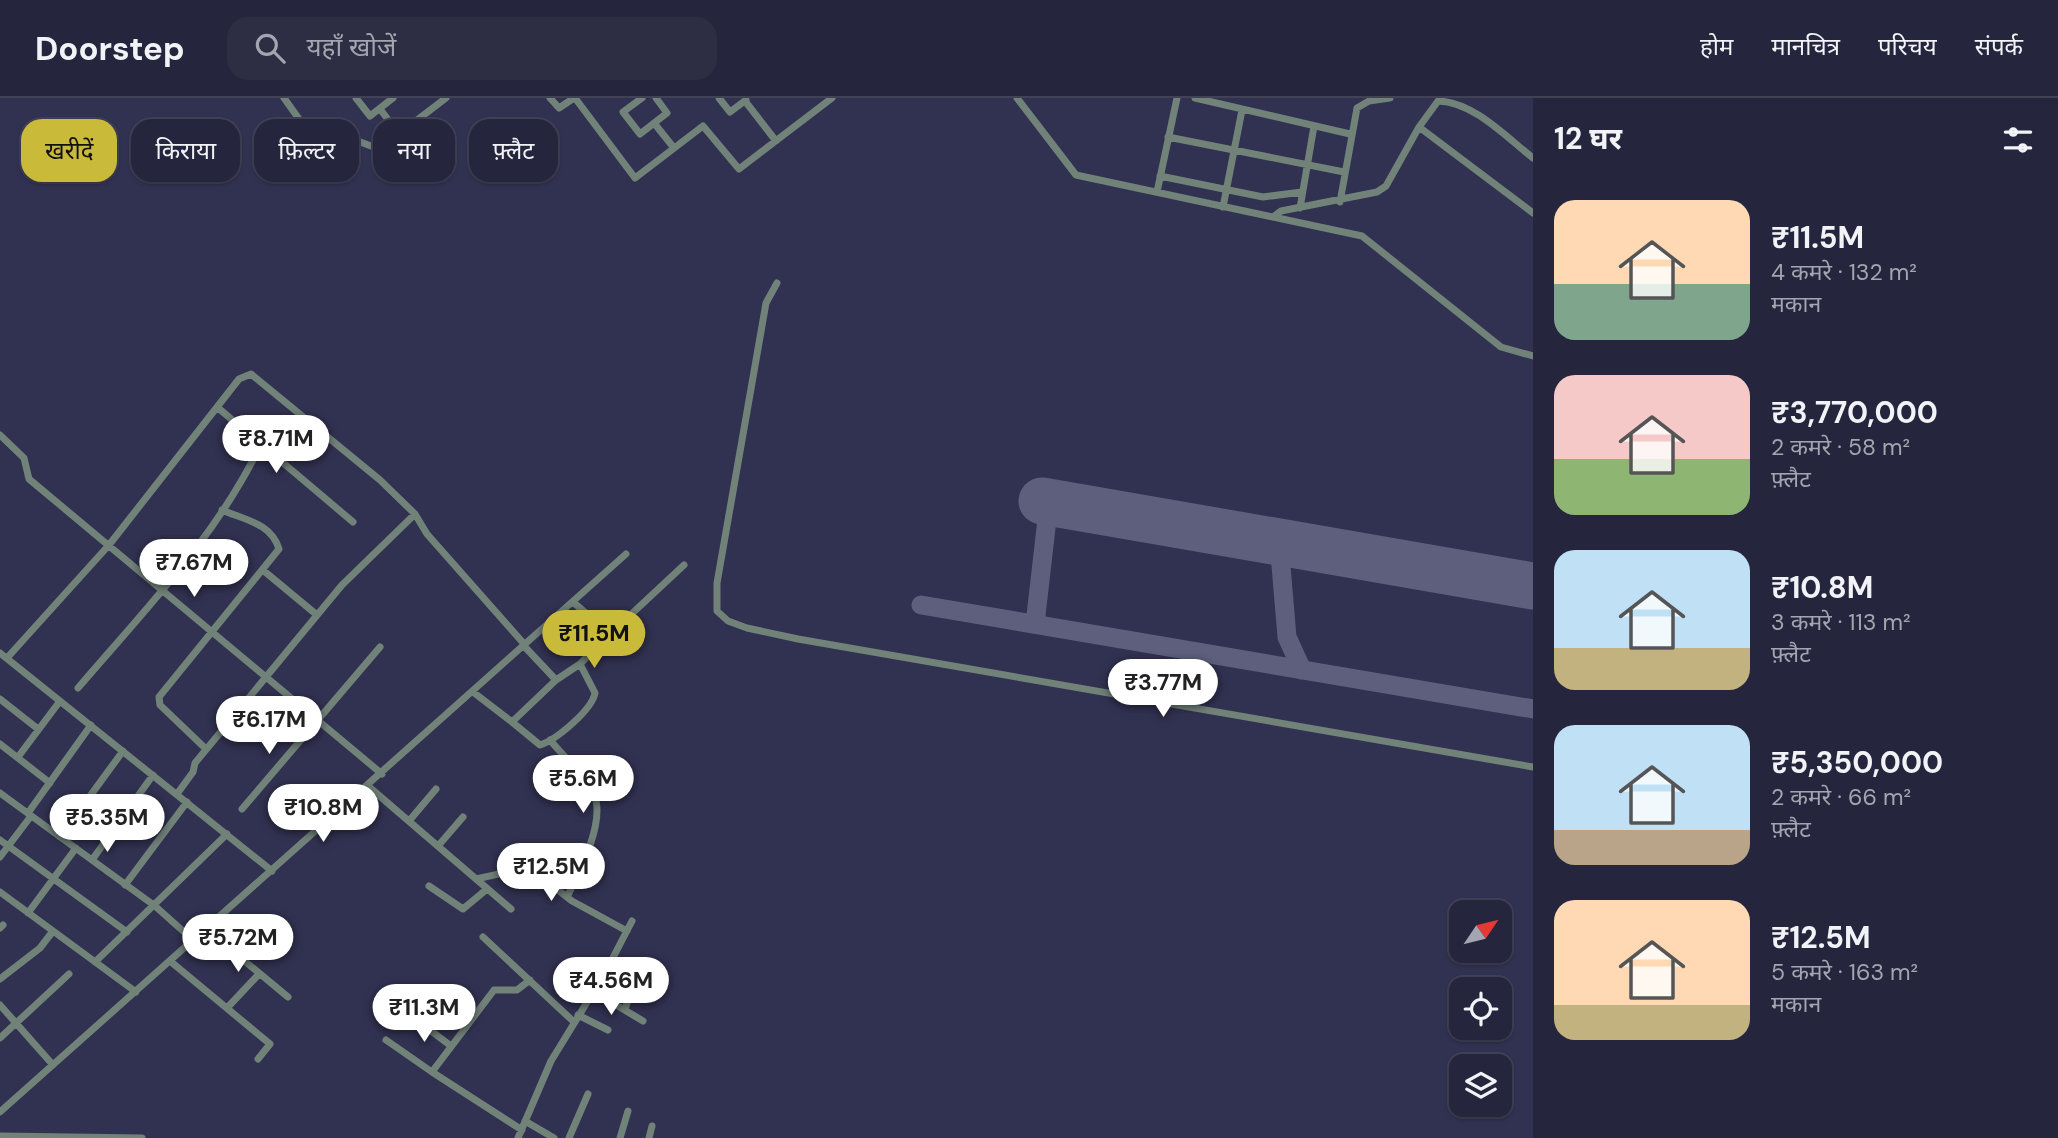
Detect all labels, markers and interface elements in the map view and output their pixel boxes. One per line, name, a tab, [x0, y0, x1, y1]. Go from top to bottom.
search box	[227, 17, 717, 80]
text: Doorstep	[35, 27, 185, 70]
icon: search	[251, 29, 289, 67]
text: यहाँ खोजें	[307, 30, 396, 64]
text: होम	[1700, 31, 1733, 62]
text: मानचित्र	[1771, 31, 1840, 62]
text: परिचय	[1878, 31, 1937, 62]
text: संपर्क	[1975, 31, 2023, 62]
chip: खरीदें	[21, 119, 117, 182]
chip: किराया	[131, 119, 240, 182]
chip: फ़िल्टर	[254, 119, 359, 182]
chip: नया	[373, 119, 455, 182]
chip: फ़्लैट	[469, 119, 558, 182]
text: 12 घर	[1554, 119, 1622, 158]
icon: filters	[1999, 121, 2037, 159]
text: ₹11.5M	[1771, 218, 1864, 257]
icon: home	[1610, 228, 1694, 312]
text: 4 कमरे · 132 m²	[1771, 257, 1917, 287]
text: मकान	[1771, 289, 1821, 319]
text: ₹3,770,000	[1771, 393, 1938, 432]
icon: home	[1610, 403, 1694, 487]
pin: ₹8.71M	[219, 416, 333, 475]
text: ₹8.71M	[238, 423, 314, 453]
text: 2 कमरे · 58 m²	[1771, 432, 1910, 462]
text: फ़्लैट	[1771, 464, 1811, 494]
pin: ₹7.67M	[137, 540, 251, 599]
text: ₹7.67M	[155, 547, 233, 577]
text: ₹10.8M	[1771, 568, 1873, 607]
icon: home	[1610, 578, 1694, 662]
text: 3 कमरे · 113 m²	[1771, 607, 1910, 637]
pin: ₹11.5M	[537, 610, 651, 670]
text: ₹11.5M	[558, 618, 630, 648]
text: फ़्लैट	[1771, 639, 1811, 669]
pin: ₹3.77M	[1106, 660, 1220, 719]
text: ₹3.77M	[1124, 667, 1202, 697]
pin: ₹6.17M	[212, 696, 326, 756]
text: ₹6.17M	[232, 704, 306, 734]
text: ₹5,350,000	[1771, 743, 1943, 782]
icon: home	[1610, 753, 1694, 837]
pin: ₹5.6M	[534, 756, 632, 815]
text: ₹5.6M	[549, 763, 617, 793]
text: 2 कमरे · 66 m²	[1771, 782, 1911, 812]
pin: ₹10.8M	[266, 784, 380, 844]
text: ₹10.8M	[284, 792, 362, 822]
pin: ₹5.35M	[50, 794, 164, 854]
text: ₹5.35M	[66, 802, 148, 832]
text: फ़्लैट	[1771, 814, 1811, 844]
pin: ₹12.5M	[494, 844, 608, 903]
text: ₹12.5M	[513, 851, 589, 881]
north arrow	[1449, 900, 1512, 962]
map controls	[1449, 900, 1512, 1117]
pin: ₹5.72M	[181, 914, 295, 974]
text: ₹12.5M	[1771, 918, 1870, 957]
text: ₹5.72M	[198, 922, 278, 952]
icon: home	[1610, 928, 1694, 1012]
text: 5 कमरे · 163 m²	[1771, 957, 1918, 987]
pin: ₹4.56M	[554, 958, 668, 1017]
text: ₹4.56M	[569, 965, 653, 995]
button: locate	[1449, 977, 1512, 1040]
pin: ₹11.3M	[367, 984, 481, 1044]
text: मकान	[1771, 989, 1821, 1019]
text: ₹11.3M	[389, 992, 459, 1022]
button: layers	[1449, 1054, 1512, 1117]

